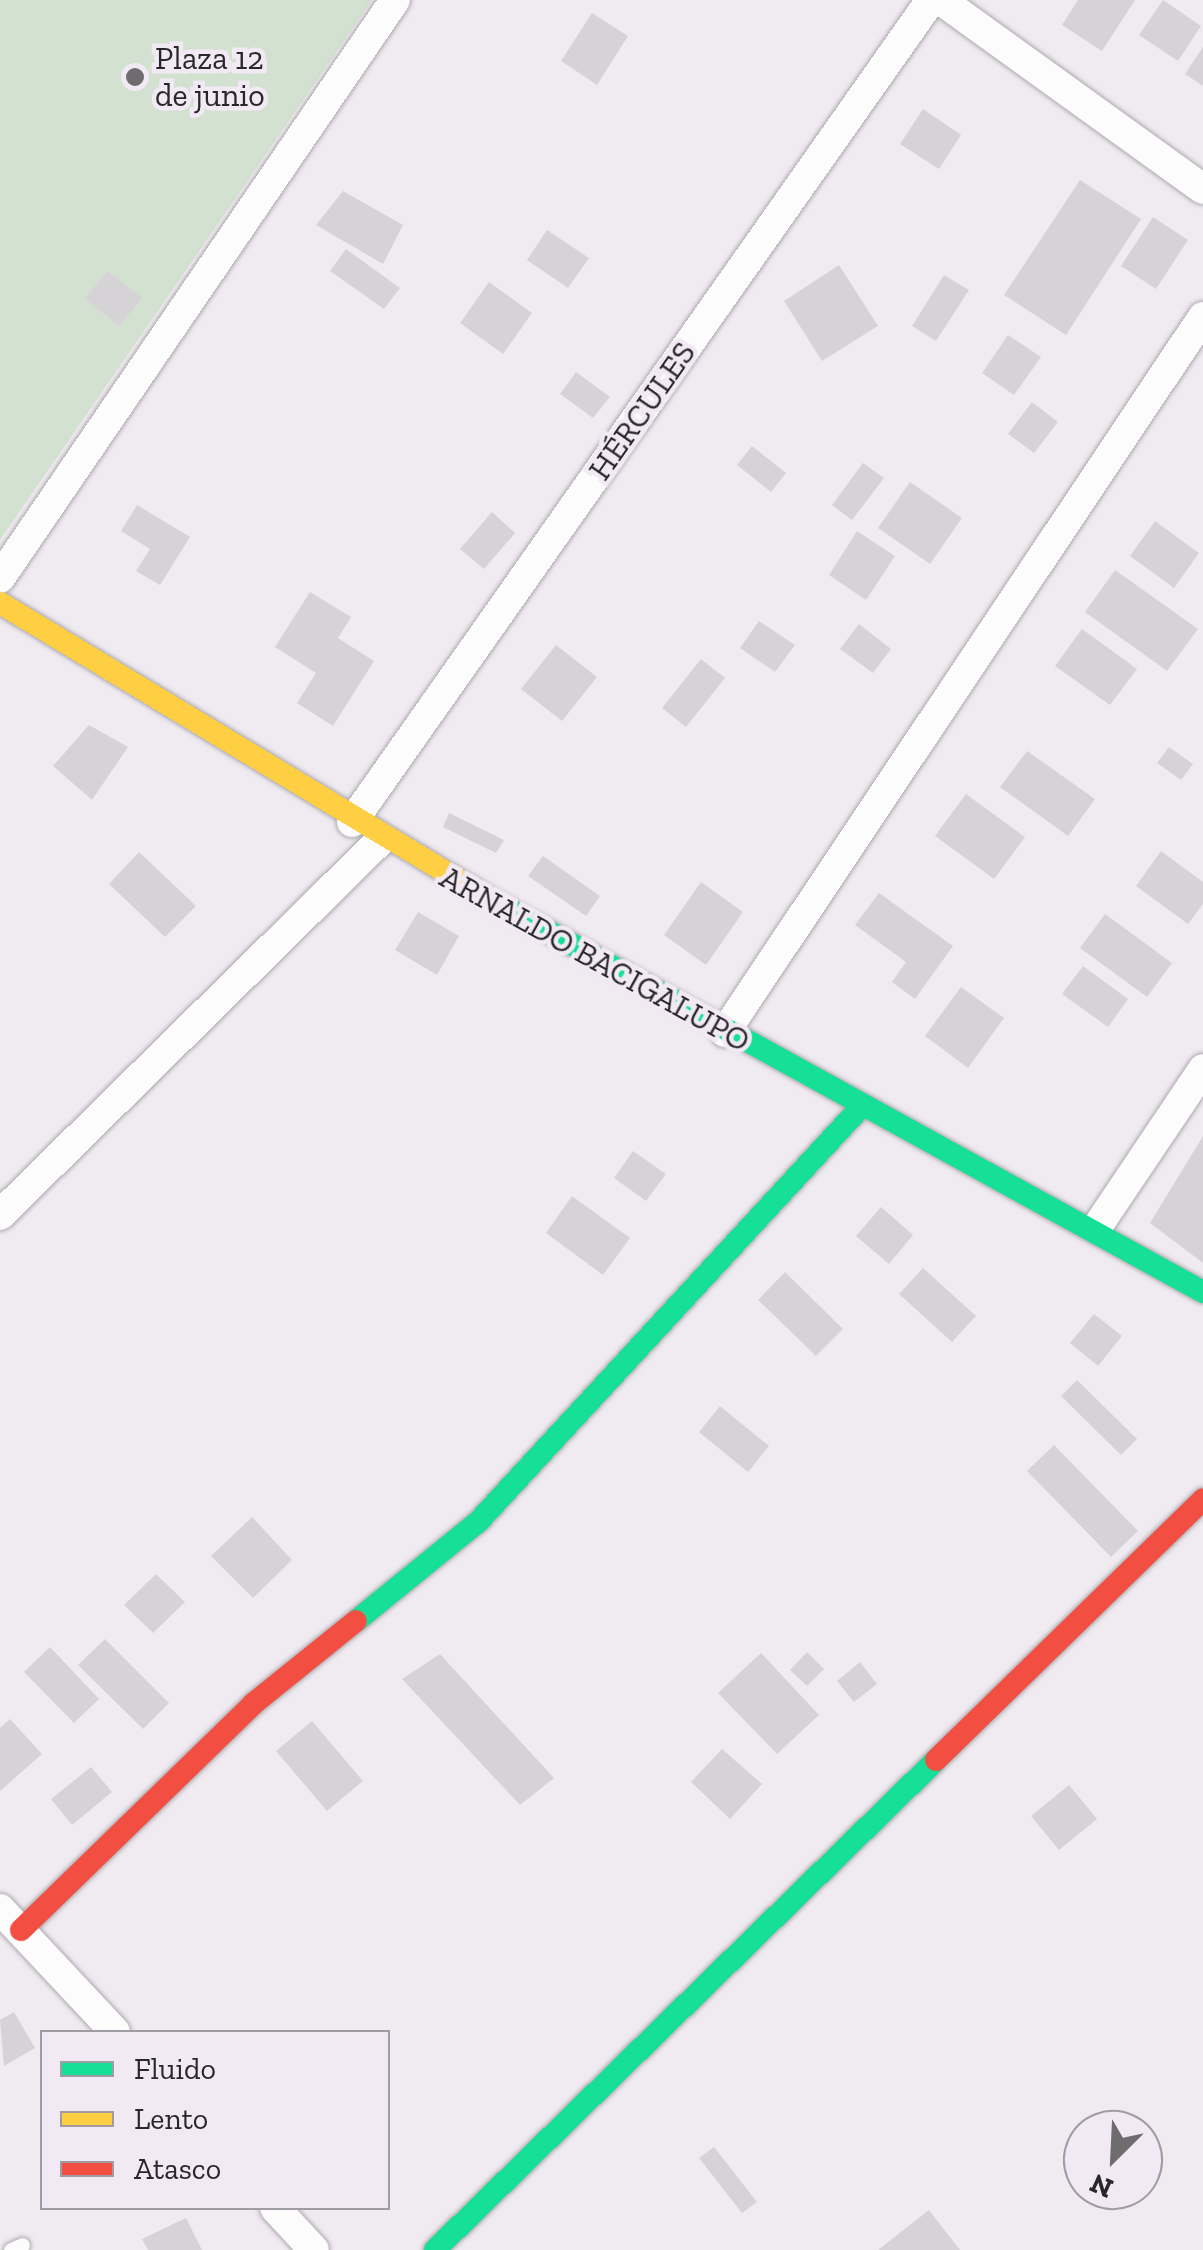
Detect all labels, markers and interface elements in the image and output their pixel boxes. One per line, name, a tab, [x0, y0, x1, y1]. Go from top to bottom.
place label: Plaza 12 de junio	[155, 40, 265, 115]
marker: Plaza 12 de junio	[124, 66, 146, 88]
street label: HÉRCULES	[581, 335, 703, 487]
street label: ARNALDO BACIGALUPO	[433, 858, 757, 1060]
legend	[40, 2030, 390, 2210]
text: Fluido	[134, 2051, 216, 2087]
text: Lento	[134, 2101, 208, 2137]
north arrow	[1063, 2110, 1163, 2210]
text: Atasco	[134, 2151, 221, 2187]
text: N	[1085, 2167, 1118, 2205]

